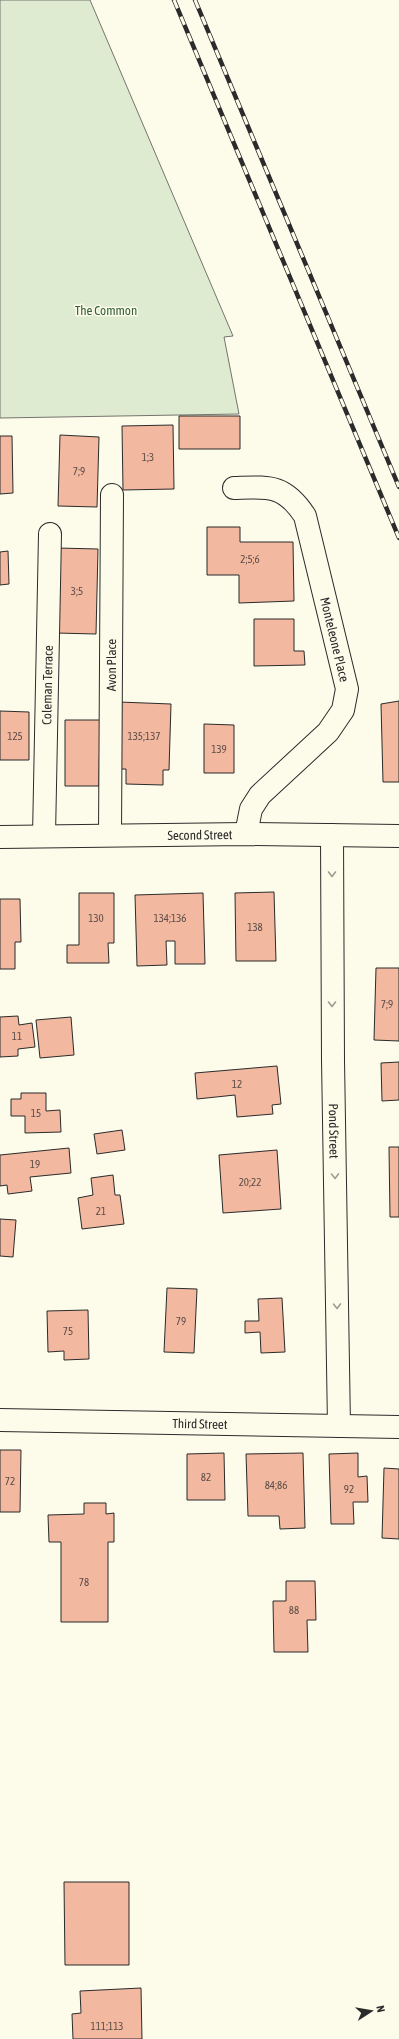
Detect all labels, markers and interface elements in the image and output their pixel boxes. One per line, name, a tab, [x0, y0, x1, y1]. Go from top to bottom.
park label: The Common	[75, 303, 137, 318]
house number: 1;3	[142, 451, 154, 463]
house number: 7;9	[73, 465, 85, 477]
house number: 2;5;6	[240, 553, 260, 565]
house number: 3;5	[71, 585, 83, 597]
street label: Monteleone Place	[317, 596, 352, 684]
street label: Avon Place	[104, 639, 119, 691]
street label: Coleman Terrace	[39, 645, 56, 725]
house number: 125	[7, 730, 23, 742]
house number: 135;137	[128, 730, 160, 742]
house number: 139	[211, 743, 227, 755]
street label: Second Street	[167, 827, 233, 843]
one-way arrow	[328, 871, 336, 877]
house number: 130	[88, 912, 104, 924]
house number: 134;136	[154, 912, 186, 924]
house number: 138	[247, 921, 263, 933]
house number: 7;9	[381, 998, 393, 1010]
one-way arrow	[328, 1001, 336, 1007]
house number: 11	[12, 1030, 22, 1042]
house number: 12	[232, 1078, 242, 1090]
street label: Pond Street	[326, 1103, 342, 1159]
house number: 15	[31, 1107, 41, 1119]
house number: 19	[30, 1158, 40, 1170]
one-way arrow	[331, 1173, 339, 1179]
house number: 20;22	[239, 1176, 261, 1188]
house number: 21	[96, 1205, 106, 1217]
one-way arrow	[333, 1303, 341, 1309]
house number: 79	[176, 1315, 186, 1327]
house number: 75	[63, 1325, 73, 1337]
street label: Third Street	[172, 1416, 228, 1432]
house number: 82	[201, 1471, 211, 1483]
house number: 72	[5, 1475, 15, 1487]
house number: 84;86	[265, 1479, 287, 1491]
house number: 92	[344, 1483, 354, 1495]
house number: 78	[79, 1576, 89, 1588]
house number: 88	[289, 1604, 299, 1616]
north arrow	[351, 1991, 391, 2031]
text: N	[374, 2004, 387, 2013]
house number: 111;113	[91, 2020, 123, 2032]

